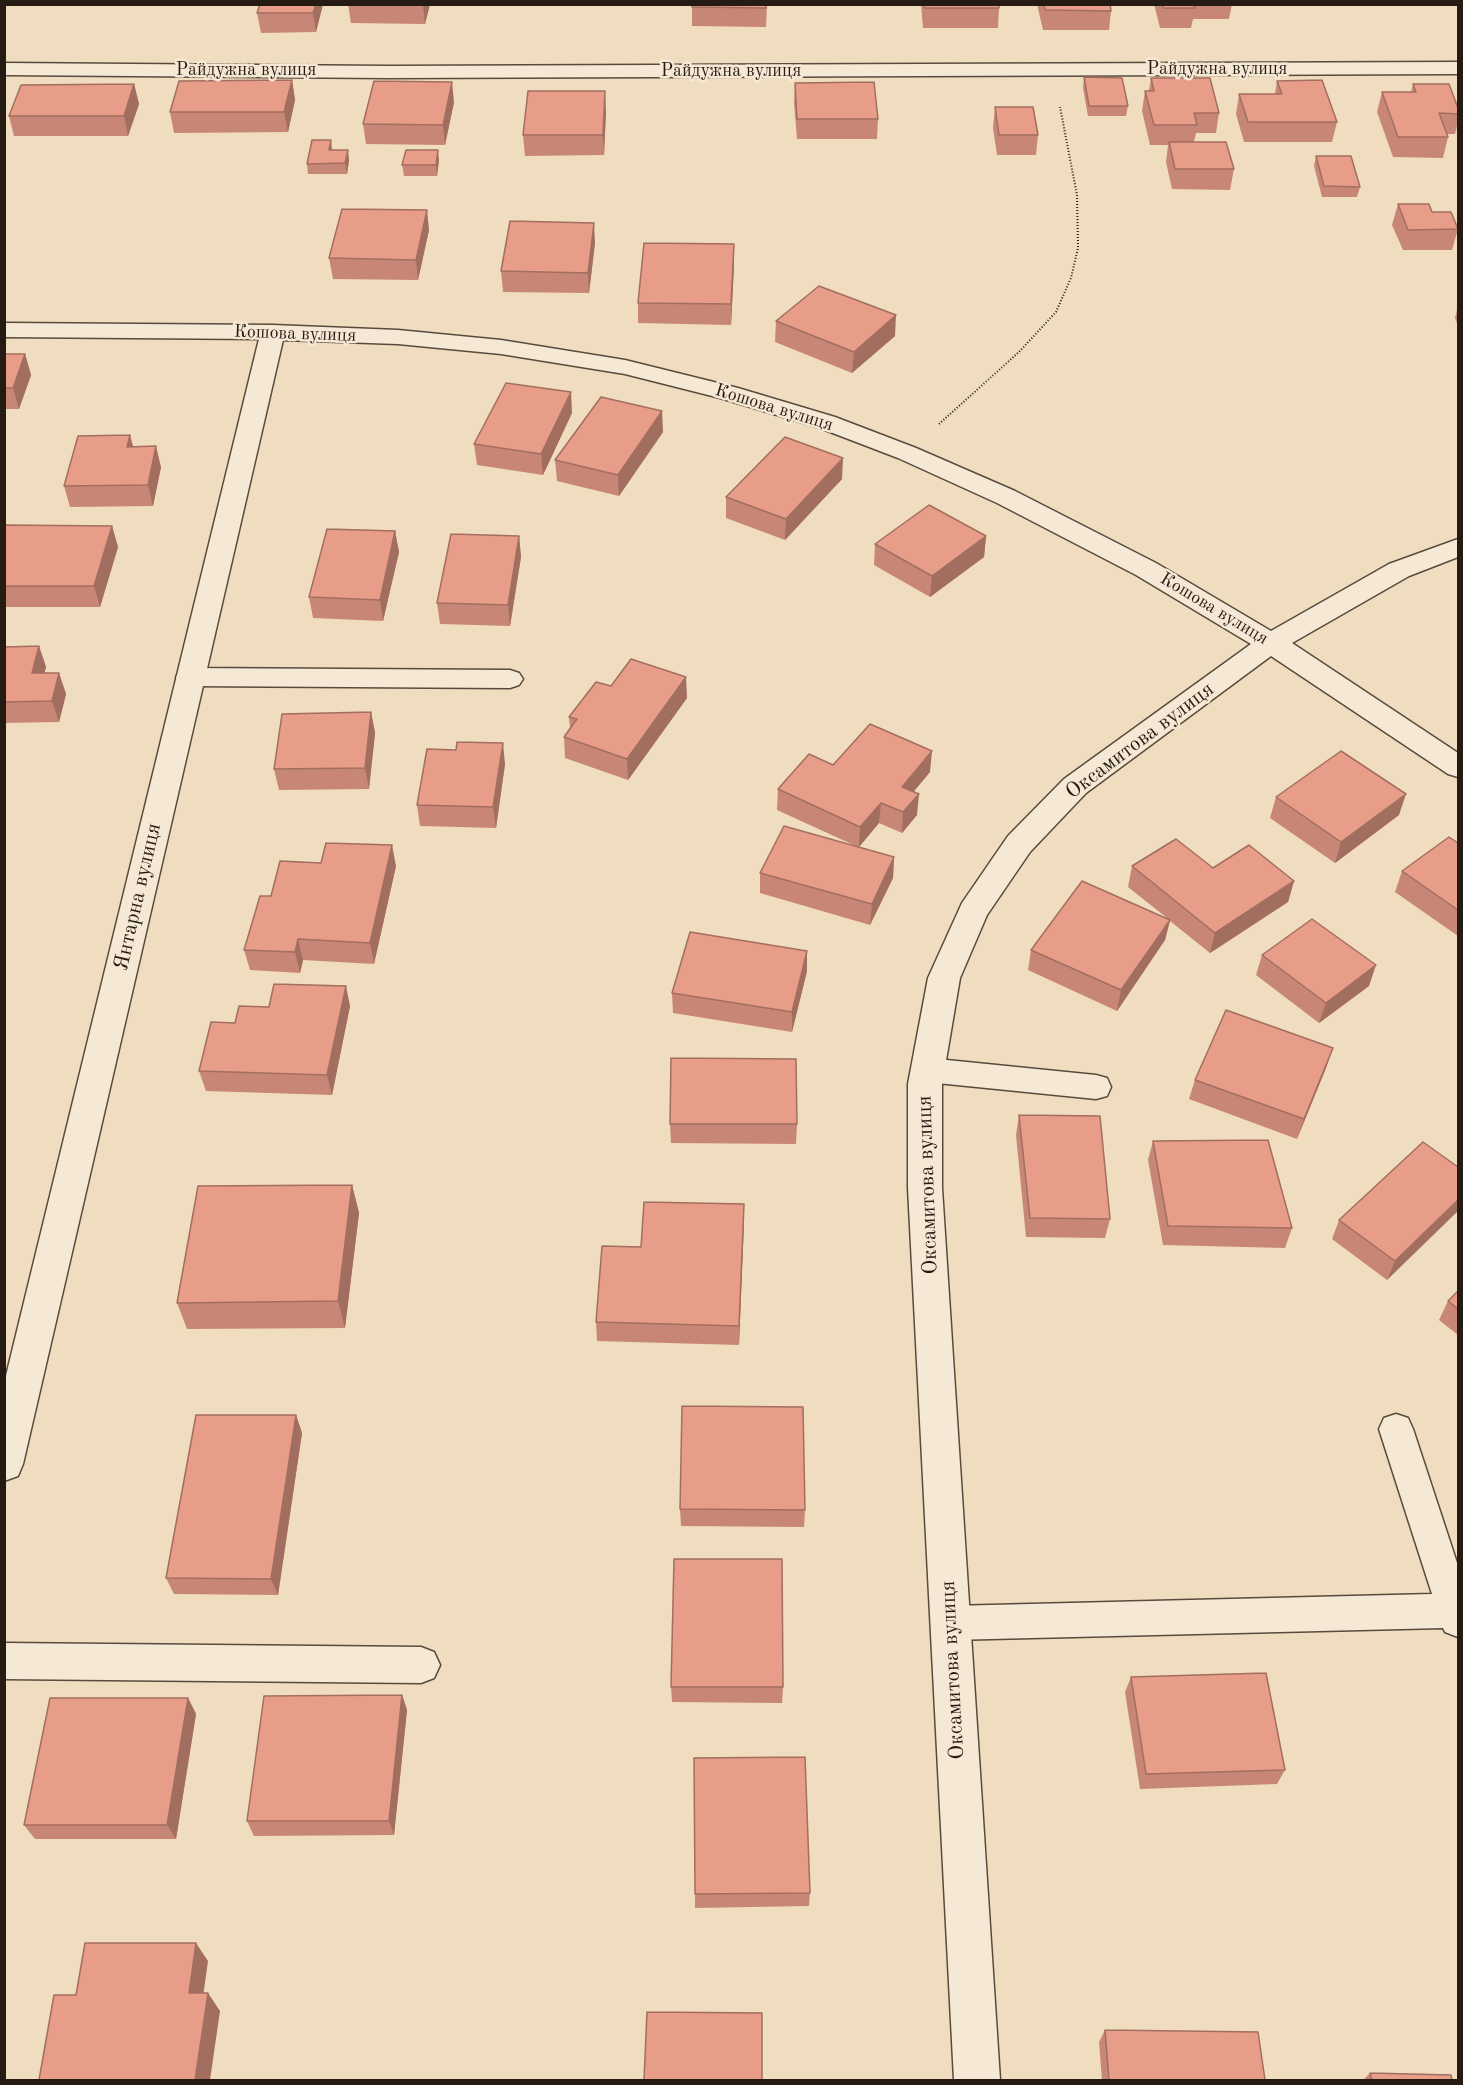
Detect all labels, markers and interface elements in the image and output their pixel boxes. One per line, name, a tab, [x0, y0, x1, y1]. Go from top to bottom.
street label: Райдужна вулиця	[1147, 58, 1287, 80]
street label: Райдужна вулиця	[176, 59, 316, 81]
street label: Райдужна вулиця	[661, 60, 801, 82]
street label: Кошова вулиця	[233, 321, 357, 347]
street label: Кошова вулиця	[712, 380, 836, 436]
street label: Кошова вулиця	[1156, 568, 1272, 650]
street label: Оксамитова вулиця	[1061, 677, 1219, 805]
street label: Янтарна вулиця	[109, 821, 167, 973]
street label: Оксамитова вулиця	[912, 1095, 944, 1275]
street label: Оксамитова вулиця	[936, 1580, 970, 1760]

